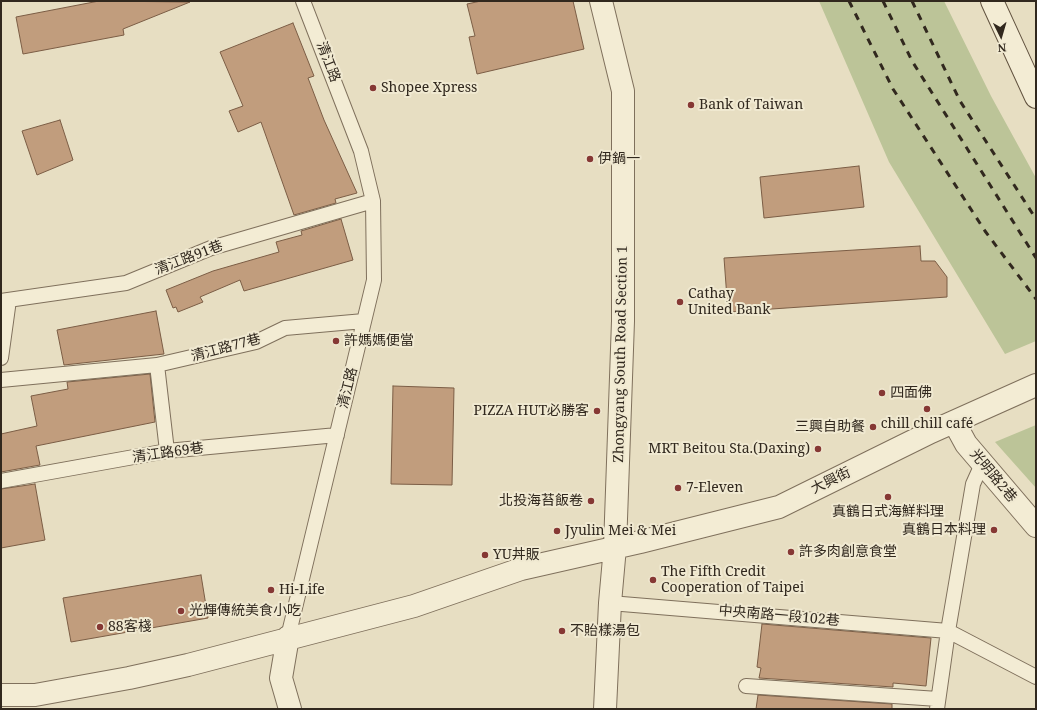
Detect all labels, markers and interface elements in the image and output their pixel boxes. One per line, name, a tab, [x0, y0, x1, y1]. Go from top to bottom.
north arrow	[981, 16, 1021, 56]
street label: 清江路	[313, 39, 343, 85]
text: N	[997, 41, 1007, 56]
place label: Shopee Xpress	[381, 80, 477, 96]
marker: Shopee Xpress	[368, 83, 378, 93]
place label: Bank of Taiwan	[699, 97, 803, 113]
marker: Bank of Taiwan	[686, 100, 696, 110]
place label: 伊鍋一	[598, 151, 640, 167]
marker: 伊鍋一	[585, 154, 595, 164]
street label: 清江路91巷	[153, 237, 225, 279]
street label: Zhongyang South Road Section 1	[611, 245, 631, 463]
place label: Cathay United Bank	[688, 286, 770, 318]
marker: Cathay United Bank	[675, 297, 685, 307]
street label: 清江路77巷	[189, 331, 263, 365]
place label: 許媽媽便當	[344, 333, 414, 349]
marker: 許媽媽便當	[331, 336, 341, 346]
street label: 清江路	[335, 366, 361, 410]
place label: 四面佛	[890, 385, 932, 401]
marker: 四面佛	[877, 388, 887, 398]
place label: PIZZA HUT必勝客	[474, 403, 589, 419]
marker: chill chill café	[922, 404, 932, 414]
marker: PIZZA HUT必勝客	[592, 406, 602, 416]
place label: chill chill café	[881, 416, 973, 432]
place label: 三興自助餐	[795, 419, 865, 435]
marker: 三興自助餐	[868, 422, 878, 432]
street label: 清江路69巷	[131, 440, 205, 466]
place label: MRT Beitou Sta.(Daxing)	[648, 441, 810, 457]
marker: MRT Beitou Sta.(Daxing)	[813, 444, 823, 454]
street label: 光明路2巷	[966, 446, 1020, 506]
street label: 大興街	[808, 464, 854, 498]
place label: 7-Eleven	[686, 480, 743, 496]
marker: 7-Eleven	[673, 483, 683, 493]
marker: 真鶴日式海鮮料理	[883, 492, 893, 502]
place label: 北投海苔飯卷	[499, 493, 583, 509]
marker: 北投海苔飯卷	[586, 496, 596, 506]
place label: 真鶴日式海鮮料理	[832, 504, 944, 520]
place label: 真鶴日本料理	[902, 522, 986, 538]
place label: Jyulin Mei & Mei	[565, 523, 676, 539]
marker: 真鶴日本料理	[989, 525, 999, 535]
marker: Jyulin Mei & Mei	[552, 526, 562, 536]
place label: 許多肉創意食堂	[799, 544, 897, 560]
place label: YU丼販	[493, 547, 540, 563]
marker: 許多肉創意食堂	[786, 547, 796, 557]
marker: YU丼販	[480, 550, 490, 560]
place label: The Fifth Credit Cooperation of Taipei	[661, 564, 804, 596]
marker: The Fifth Credit Cooperation of Taipei	[648, 575, 658, 585]
place label: Hi-Life	[279, 582, 325, 598]
marker: Hi-Life	[266, 585, 276, 595]
street label: 中央南路一段102巷	[718, 602, 840, 630]
place label: 光輝傳統美食小吃	[189, 603, 301, 619]
marker: 光輝傳統美食小吃	[176, 606, 186, 616]
place label: 88客棧	[108, 619, 152, 635]
marker: 88客棧	[95, 622, 105, 632]
place label: 不貽樣湯包	[570, 623, 640, 639]
marker: 不貽樣湯包	[557, 626, 567, 636]

